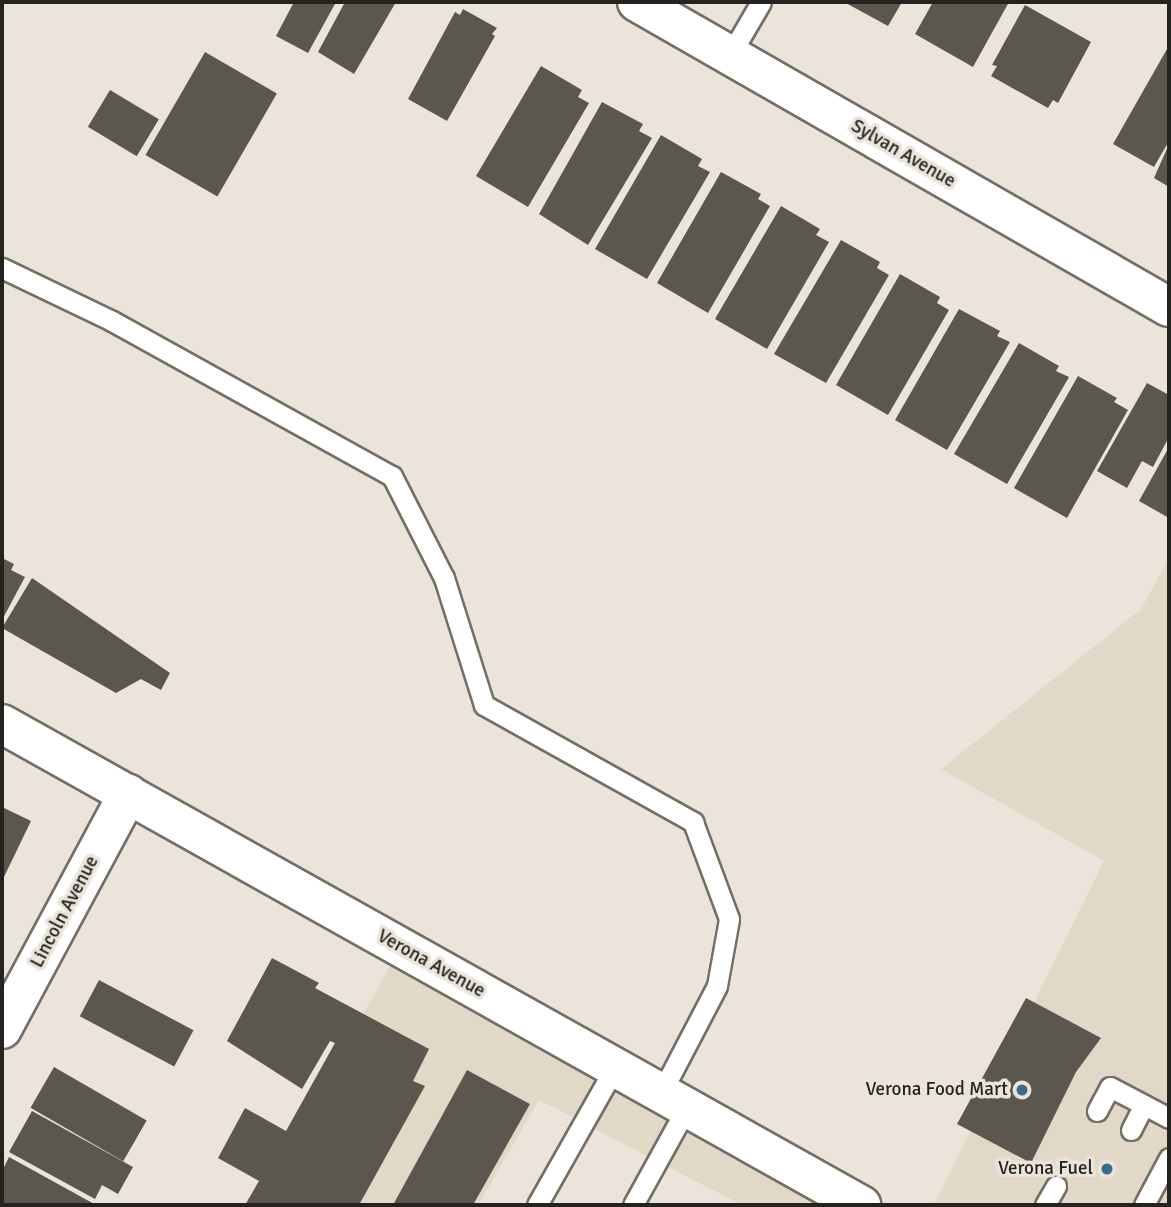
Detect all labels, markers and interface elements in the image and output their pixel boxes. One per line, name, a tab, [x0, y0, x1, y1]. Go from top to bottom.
street label: Sylvan Avenue	[847, 115, 959, 193]
street label: Lincoln Avenue	[26, 852, 104, 972]
street label: Verona Avenue	[373, 925, 489, 1003]
place label: Verona Food Mart	[865, 1079, 1008, 1101]
marker: Verona Food Mart	[1014, 1082, 1030, 1098]
place label: Verona Fuel	[998, 1158, 1093, 1180]
marker: Verona Fuel	[1099, 1161, 1115, 1177]

